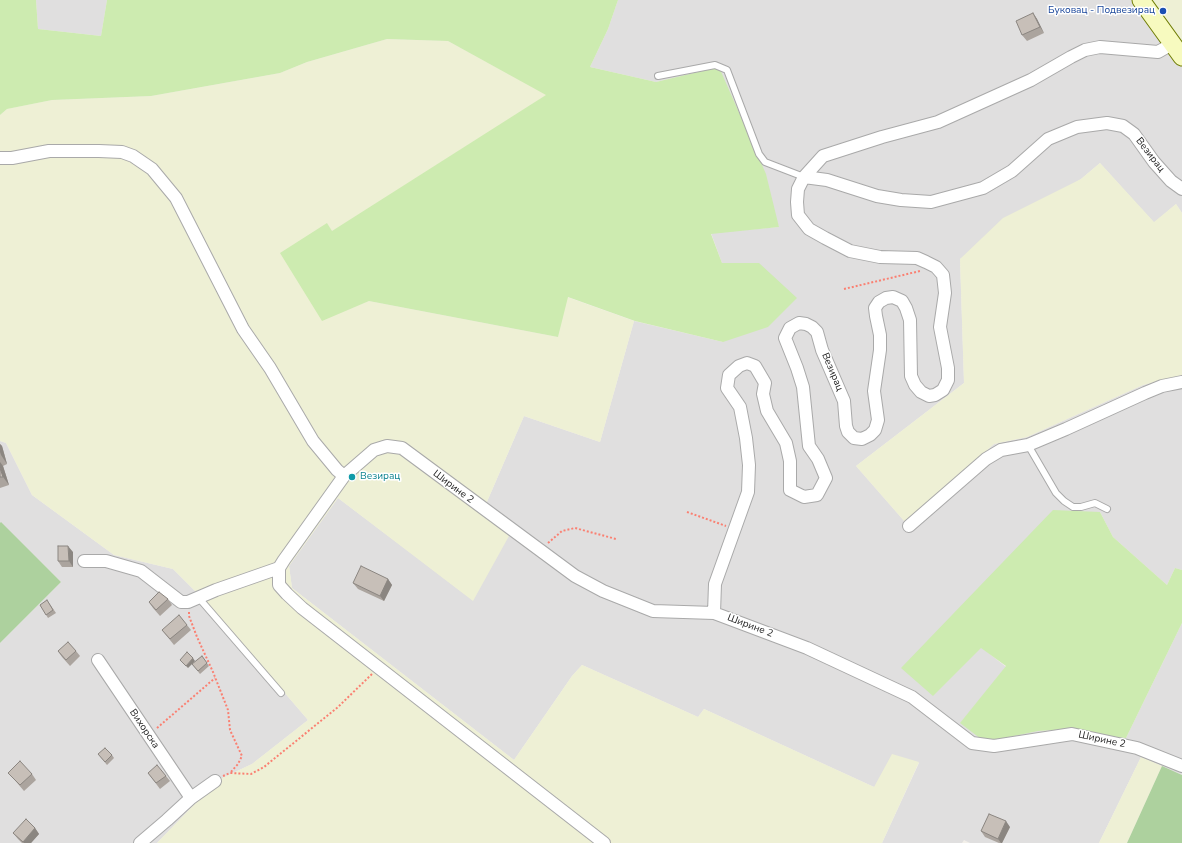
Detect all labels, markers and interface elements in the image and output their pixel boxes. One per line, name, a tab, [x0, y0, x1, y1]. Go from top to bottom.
place label: Буковац - Подвезирац	[1048, 5, 1155, 17]
marker: Буковац - Подвезирац	[1158, 6, 1168, 16]
street label: Везирац	[1133, 135, 1167, 175]
street label: Везирац	[819, 351, 845, 393]
street label: Ширине 2	[430, 468, 476, 506]
place label: Везирац	[360, 471, 400, 483]
marker: Везирац	[347, 472, 357, 482]
street label: Ширине 2	[725, 612, 775, 640]
street label: Вихорска	[126, 707, 162, 751]
street label: Ширине 2	[1077, 729, 1127, 751]

